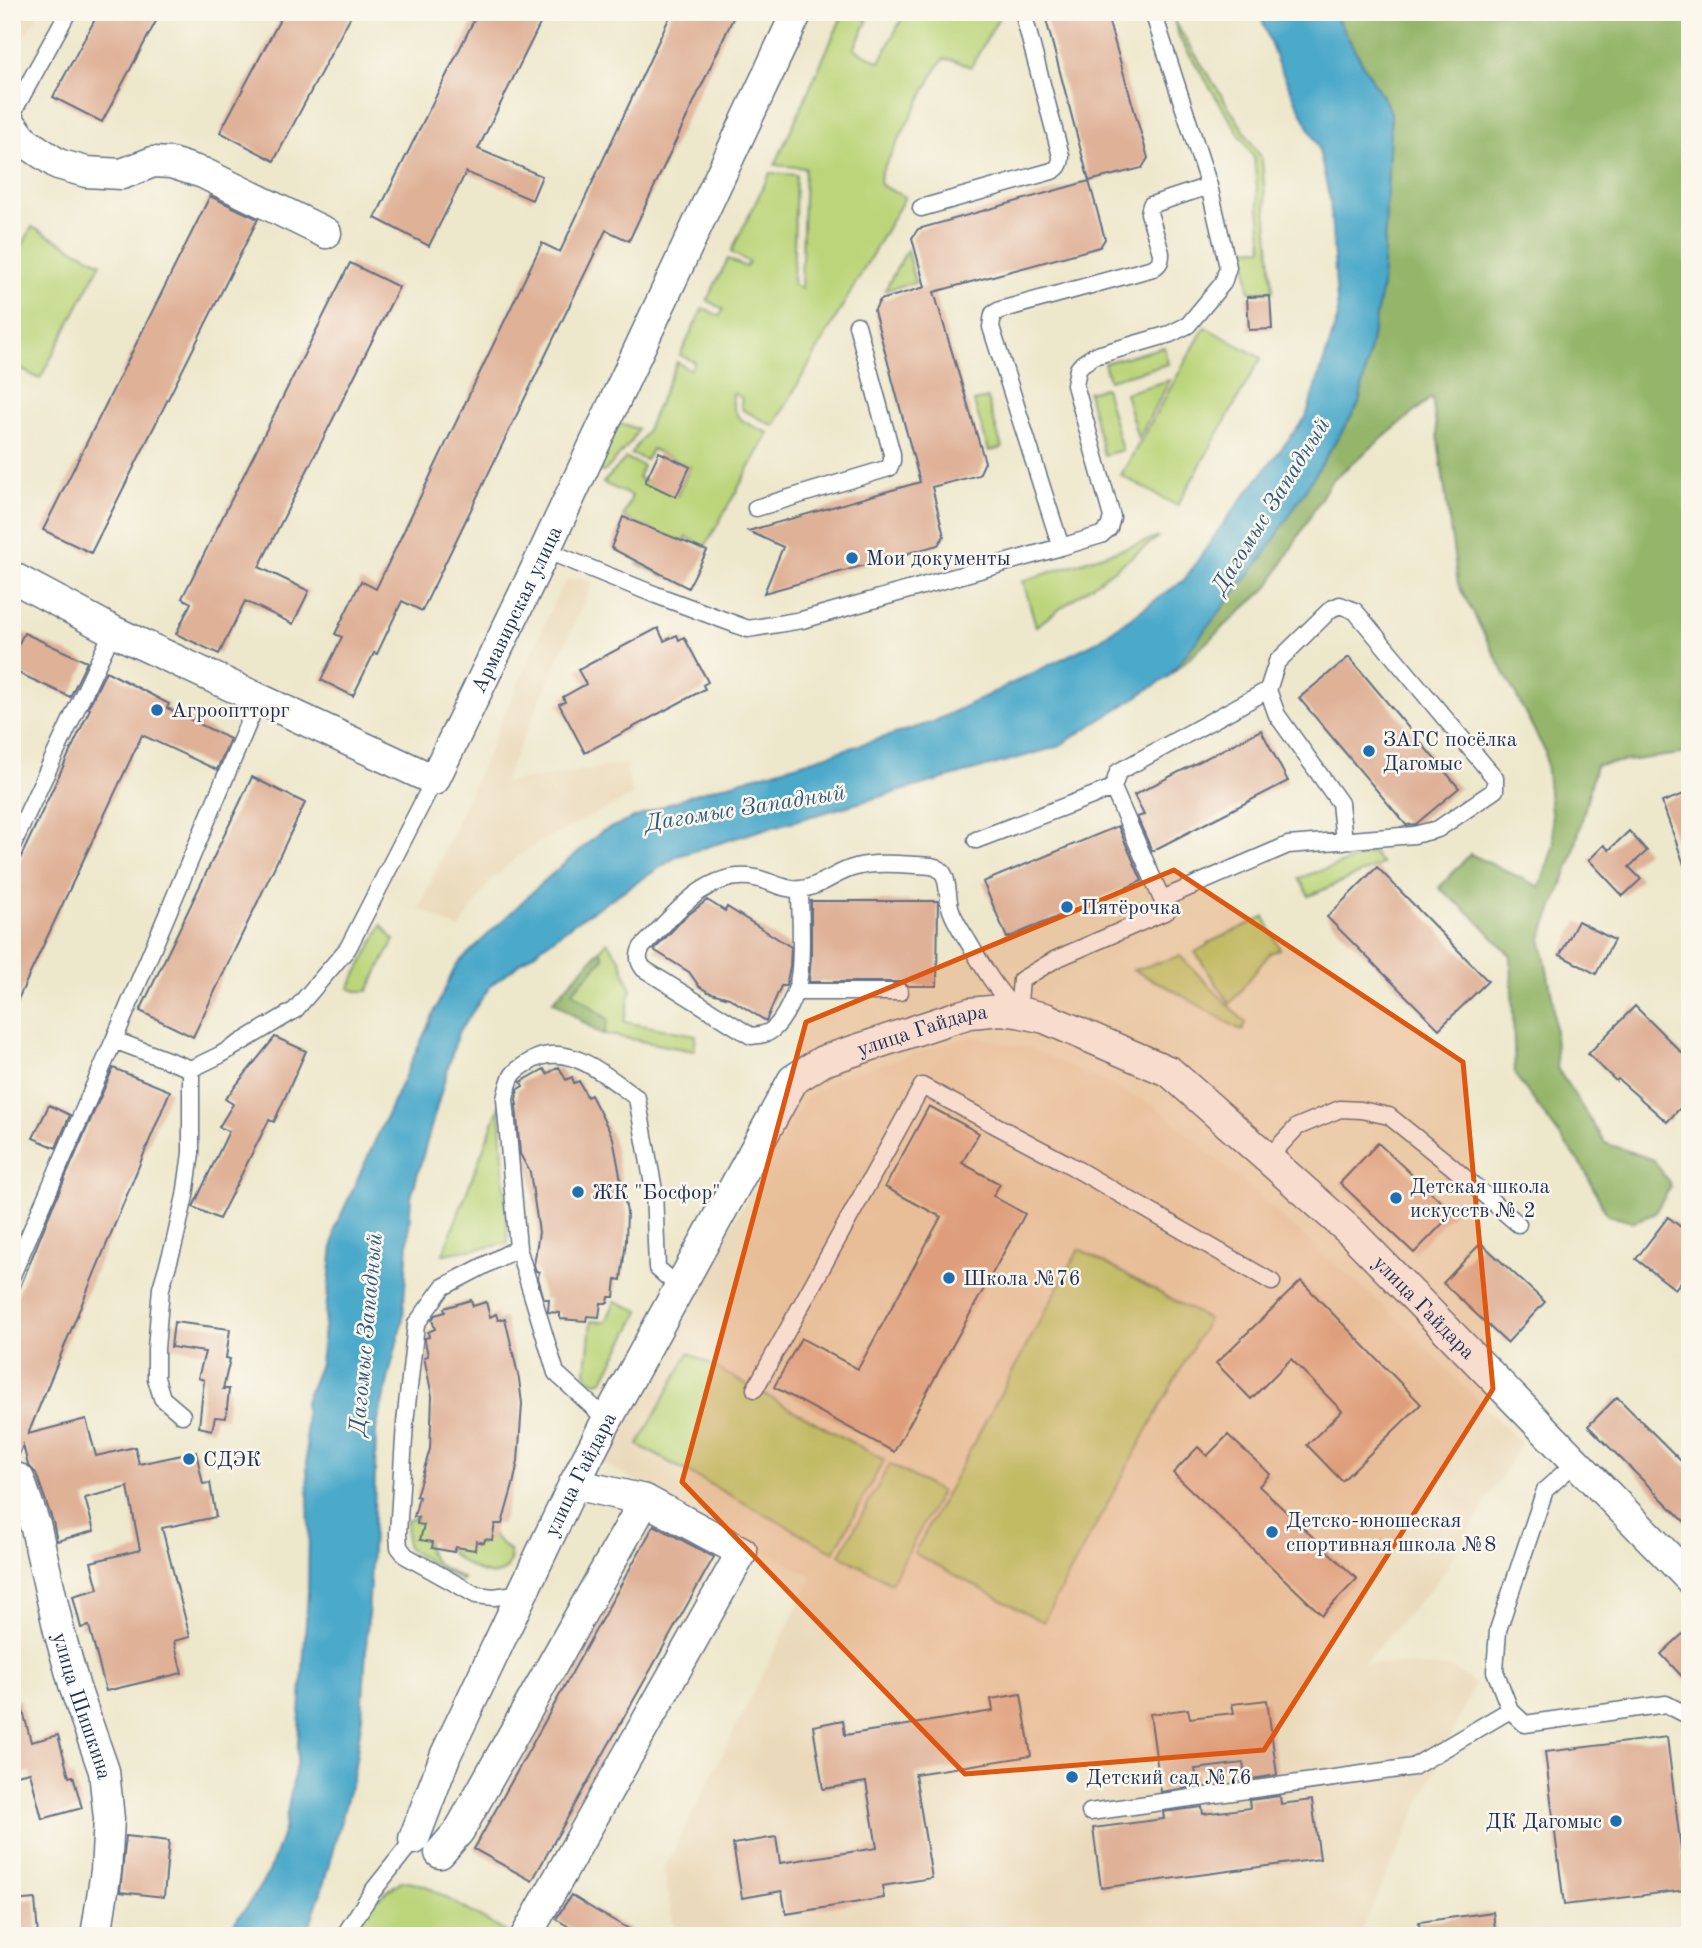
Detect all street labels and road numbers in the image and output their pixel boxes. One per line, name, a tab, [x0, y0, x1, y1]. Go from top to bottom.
street label: Армавирская улица	[469, 523, 567, 697]
street label: улица Гайдара	[855, 1002, 989, 1061]
street label: улица Гайдара	[1368, 1252, 1478, 1364]
street label: улица Гайдара	[542, 1409, 621, 1540]
street label: улица Шишкина	[48, 1630, 114, 1781]

